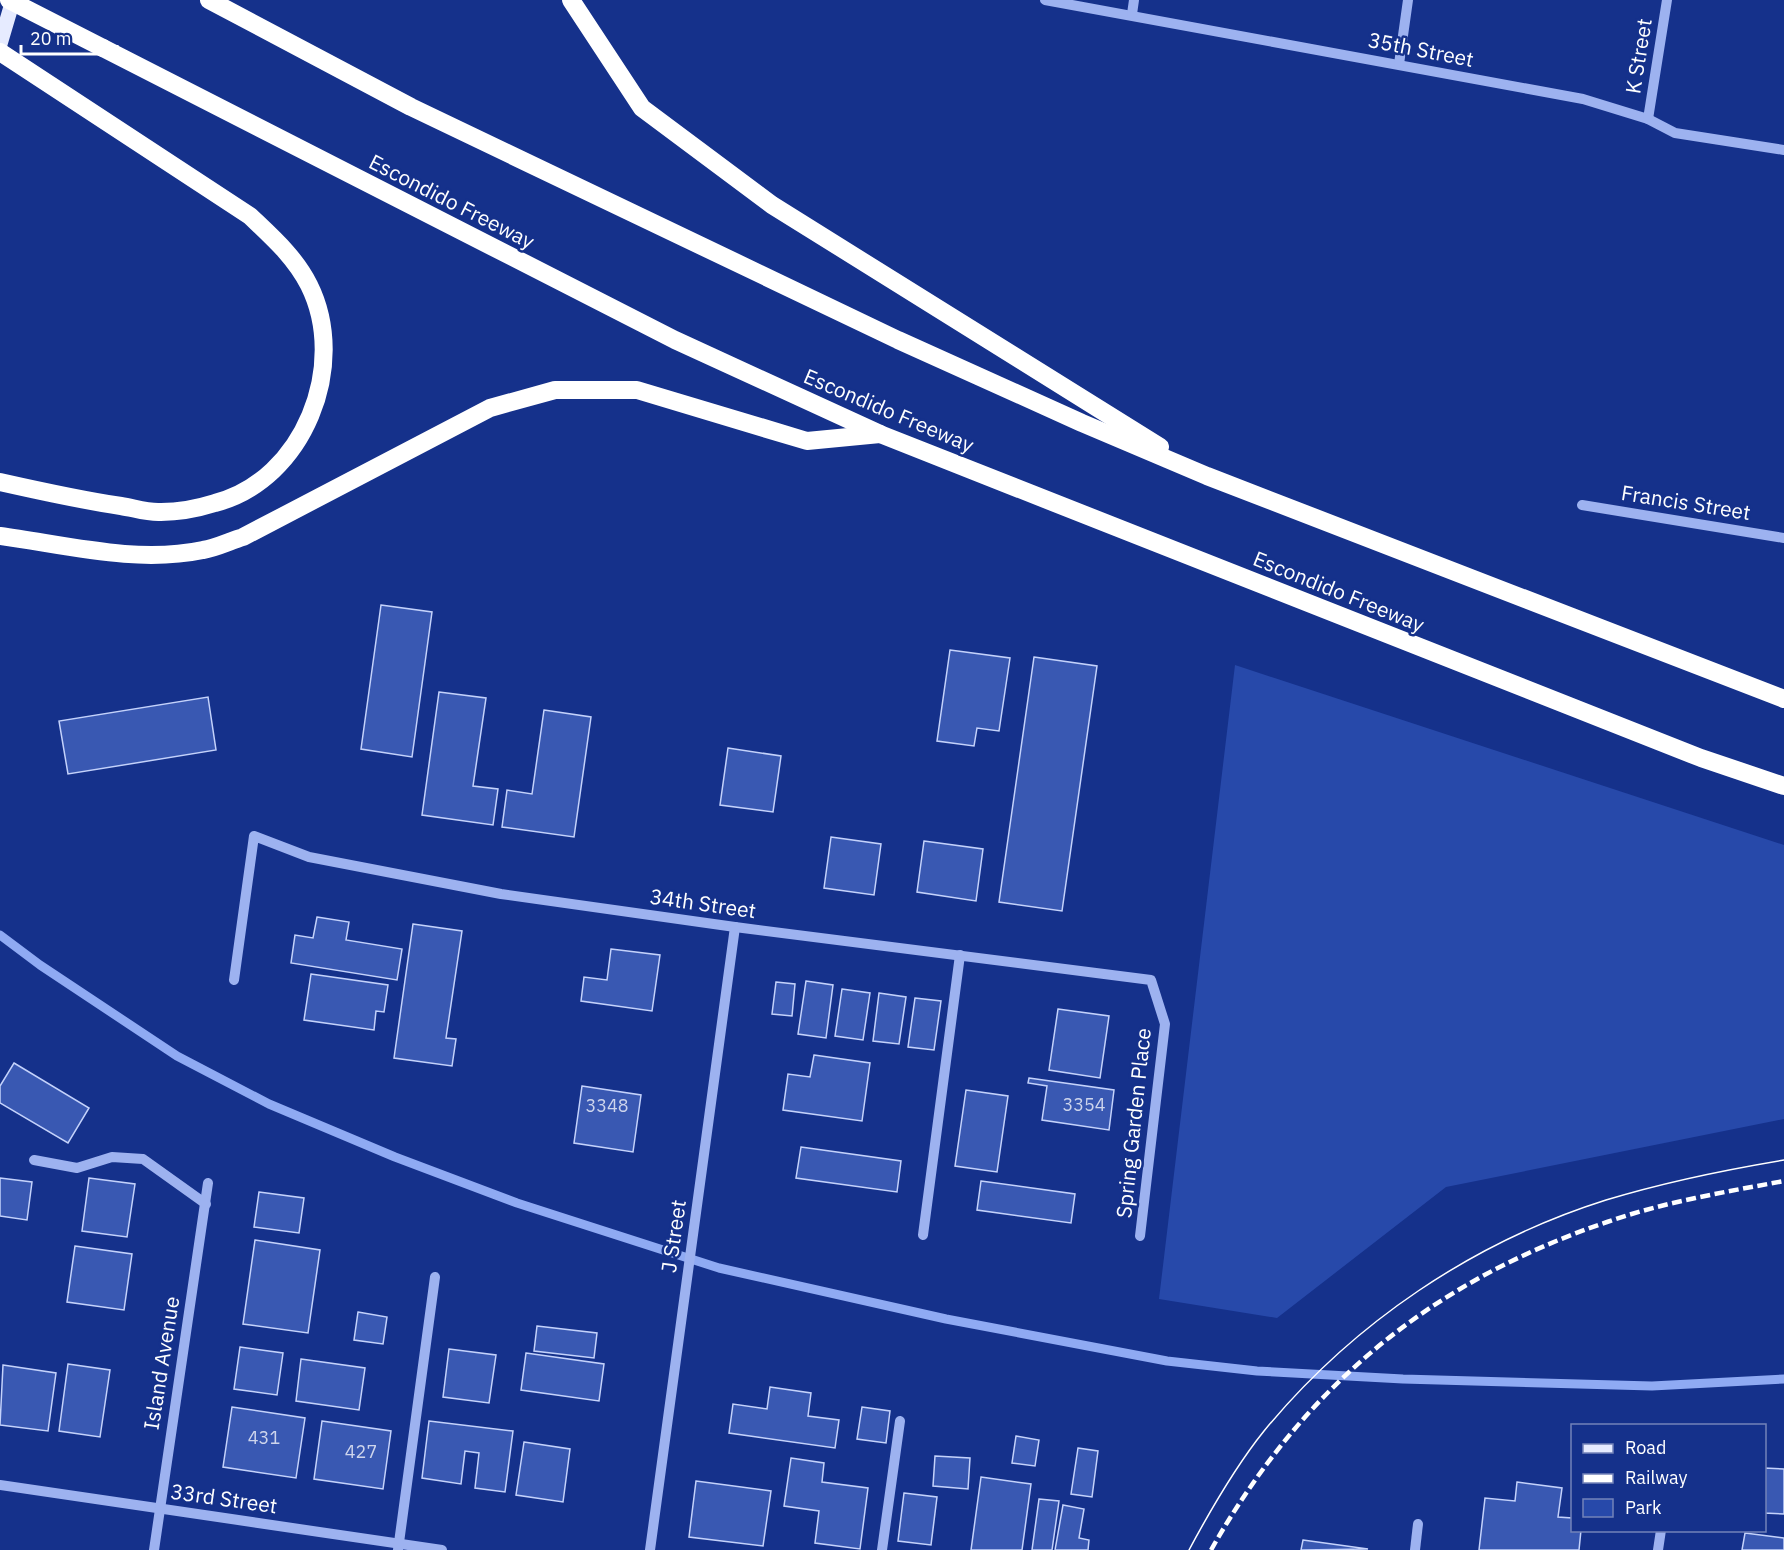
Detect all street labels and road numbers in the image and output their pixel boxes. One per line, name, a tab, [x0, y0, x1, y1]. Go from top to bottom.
street label: K Street	[1618, 16, 1658, 96]
street label: 35th Street	[1366, 25, 1476, 73]
street label: Escondido Freeway	[364, 147, 540, 255]
street label: Escondido Freeway	[800, 361, 979, 459]
street label: Francis Street	[1619, 478, 1753, 526]
street label: Escondido Freeway	[1249, 544, 1429, 638]
street label: 34th Street	[648, 882, 758, 924]
street label: Spring Garden Place	[1109, 1027, 1157, 1219]
street label: J Street	[654, 1198, 692, 1274]
street label: Island Avenue	[137, 1294, 185, 1432]
street label: 33rd Street	[169, 1477, 279, 1519]

